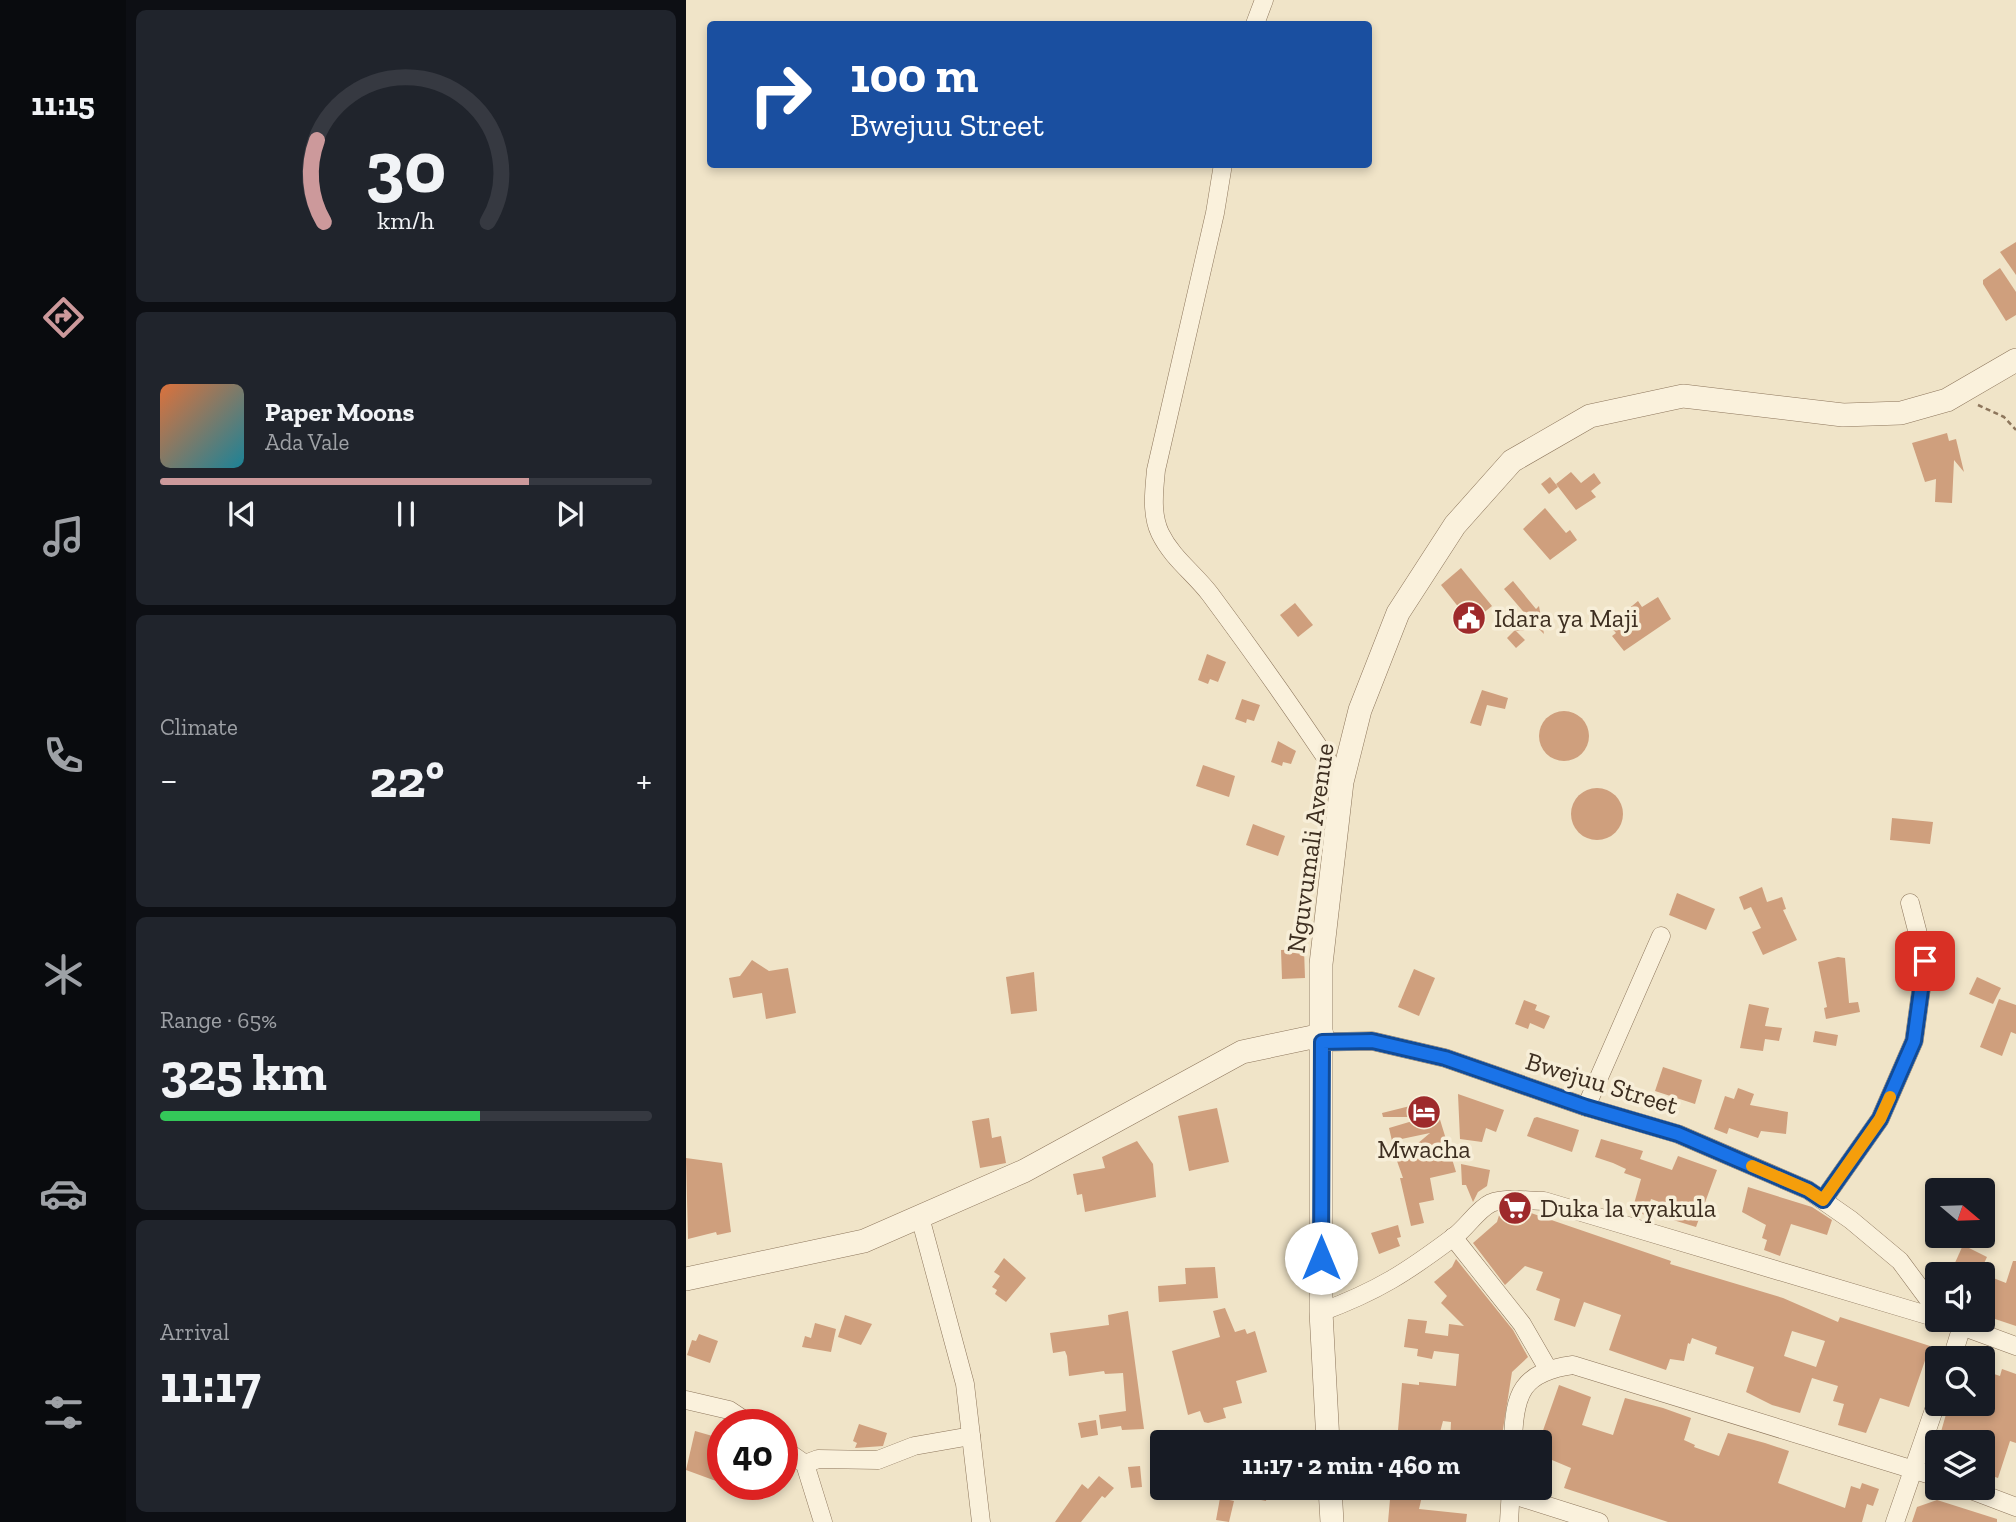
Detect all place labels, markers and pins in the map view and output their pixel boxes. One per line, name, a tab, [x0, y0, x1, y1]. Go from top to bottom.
public building icon: Idara ya Maji	[1450, 599, 1488, 637]
place label: Idara ya Maji	[1494, 602, 1638, 634]
pin	[1895, 931, 1955, 991]
hotel icon: Mwacha	[1405, 1093, 1443, 1131]
place label: Mwacha	[1377, 1133, 1471, 1165]
supermarket icon: Duka la vyakula	[1496, 1189, 1534, 1227]
place label: Duka la vyakula	[1540, 1192, 1717, 1224]

